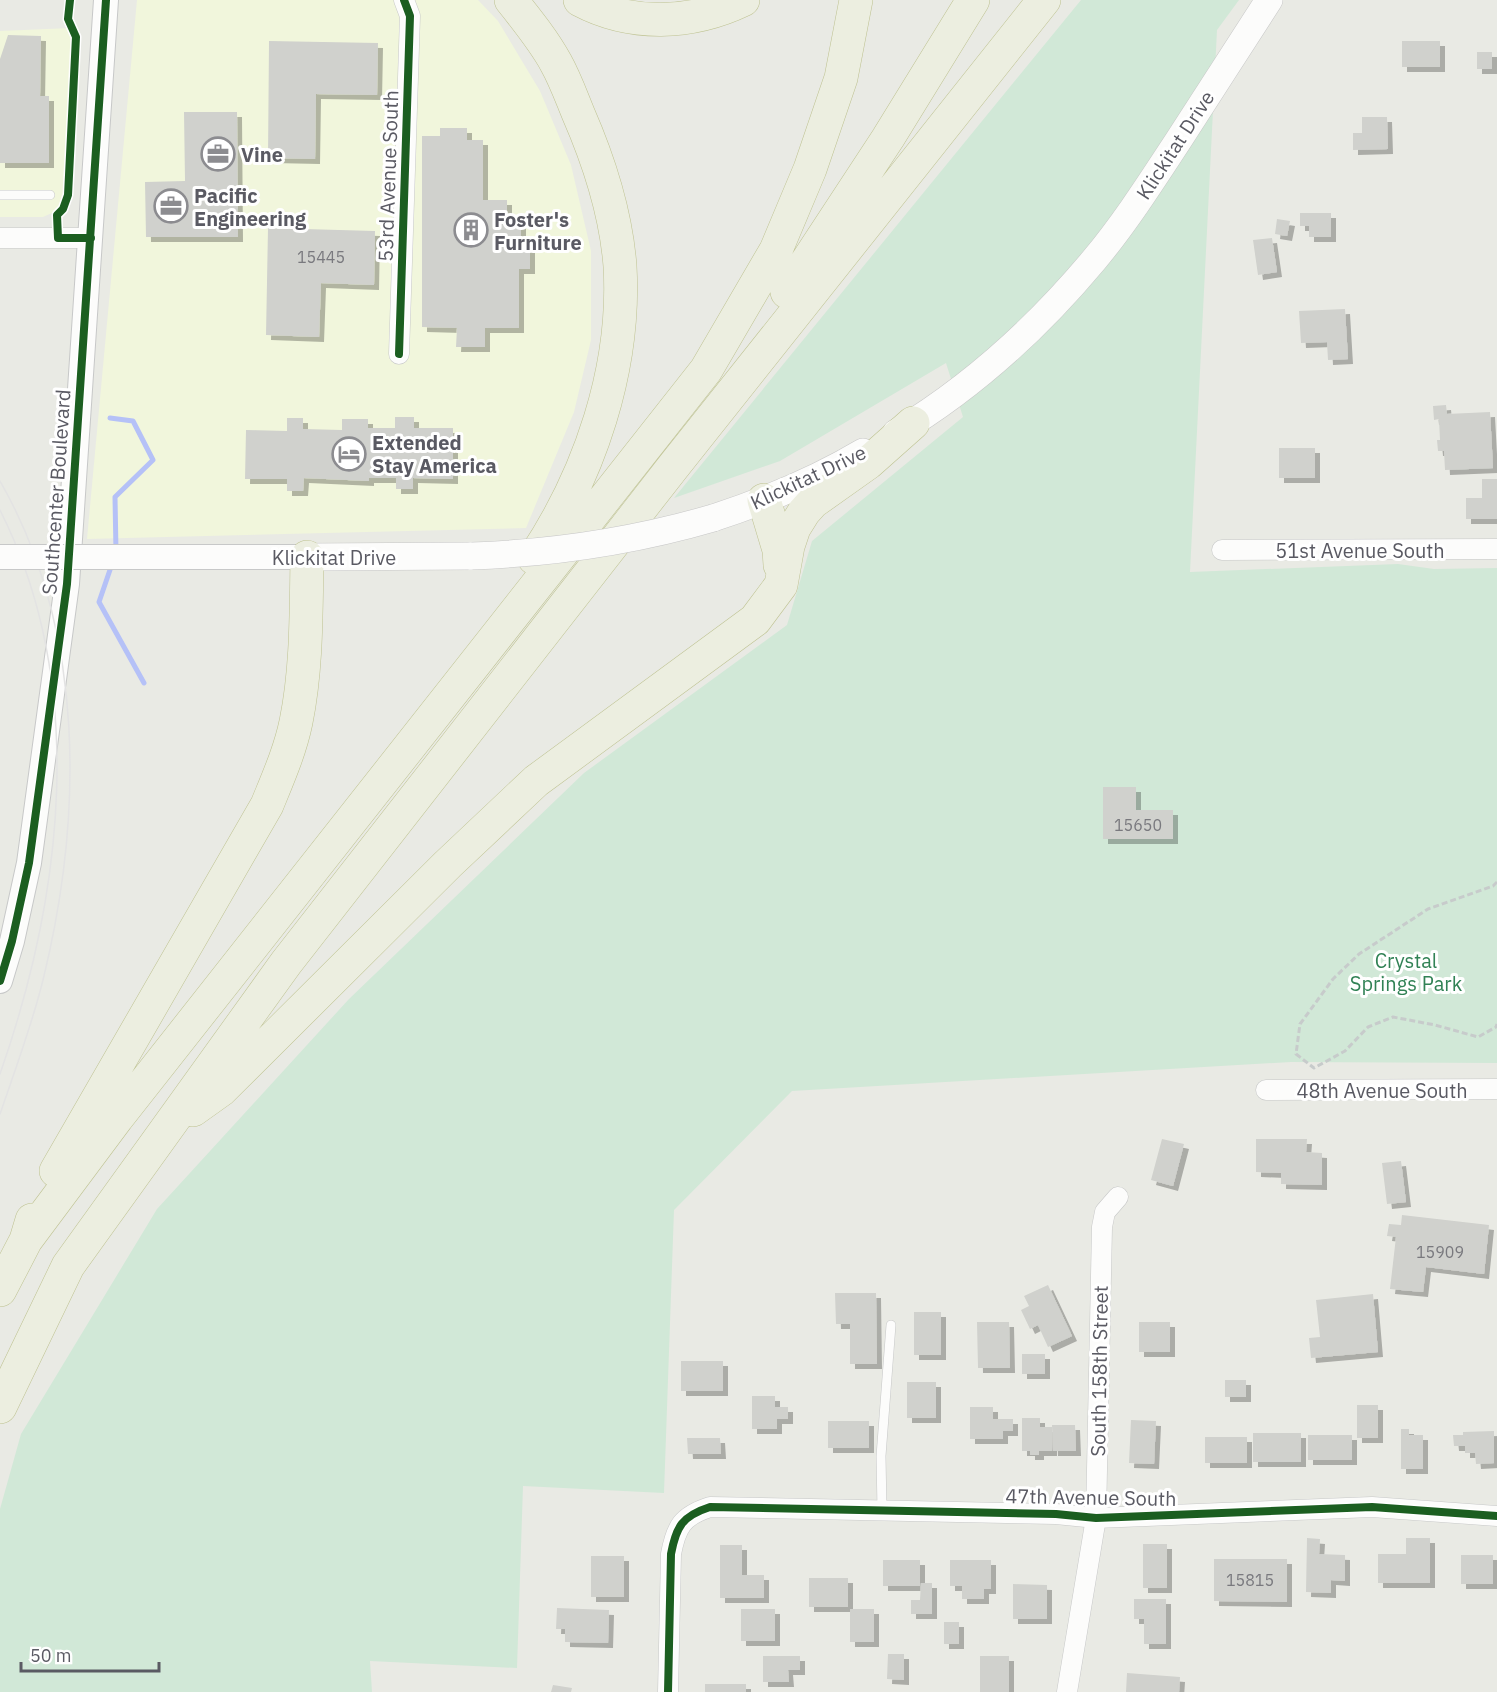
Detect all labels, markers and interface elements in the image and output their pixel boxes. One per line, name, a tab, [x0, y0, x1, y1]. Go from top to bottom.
street label: Klickitat Drive	[1130, 85, 1220, 205]
street label: 53rd Avenue South	[372, 90, 404, 262]
office icon: Vine	[200, 136, 236, 172]
place label: Vine	[241, 141, 283, 168]
place label: Pacific Engineering	[194, 182, 307, 232]
office icon: Pacific Engineering	[153, 188, 189, 224]
place label: Foster's Furniture	[494, 206, 582, 256]
building icon: Foster's Furniture	[453, 212, 489, 248]
house number: 15445	[297, 247, 345, 267]
street label: Southcenter Boulevard	[35, 388, 77, 596]
place label: Extended Stay America	[372, 429, 497, 479]
hotel icon: Extended Stay America	[331, 436, 367, 472]
street label: Klickitat Drive	[746, 438, 870, 516]
street label: 51st Avenue South	[1275, 537, 1445, 564]
street label: Klickitat Drive	[272, 544, 396, 571]
house number: 15650	[1114, 815, 1162, 835]
park label: Crystal Springs Park	[1350, 947, 1463, 997]
street label: 48th Avenue South	[1296, 1077, 1468, 1104]
house number: 15909	[1416, 1242, 1464, 1262]
street label: South 158th Street	[1084, 1285, 1114, 1457]
street label: 47th Avenue South	[1005, 1482, 1177, 1512]
house number: 15815	[1226, 1570, 1274, 1590]
scale bar	[21, 1635, 159, 1673]
text: 50 m	[30, 1644, 72, 1667]

